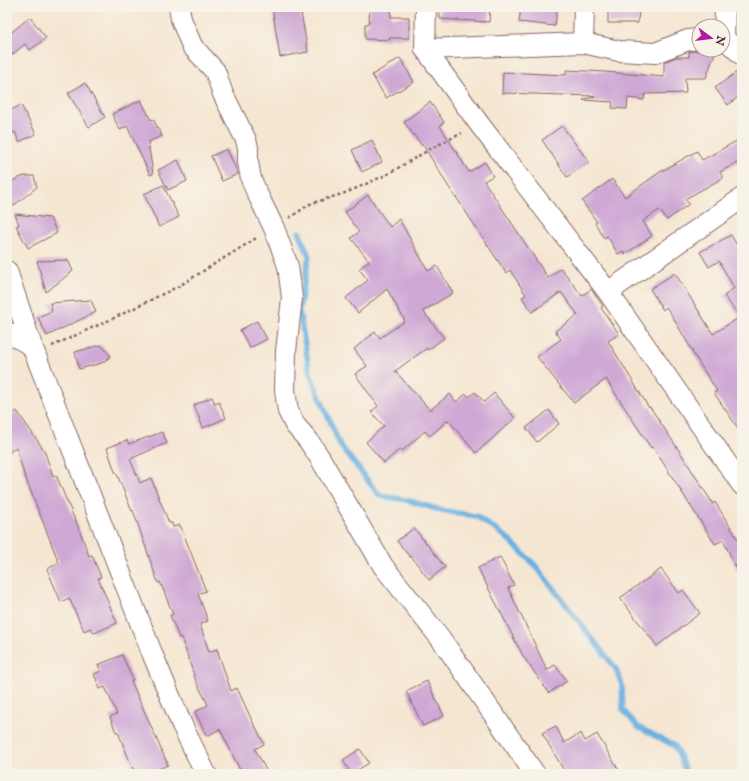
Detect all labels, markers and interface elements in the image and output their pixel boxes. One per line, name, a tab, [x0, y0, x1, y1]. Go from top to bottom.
north arrow	[691, 18, 731, 58]
text: N	[712, 33, 728, 47]

